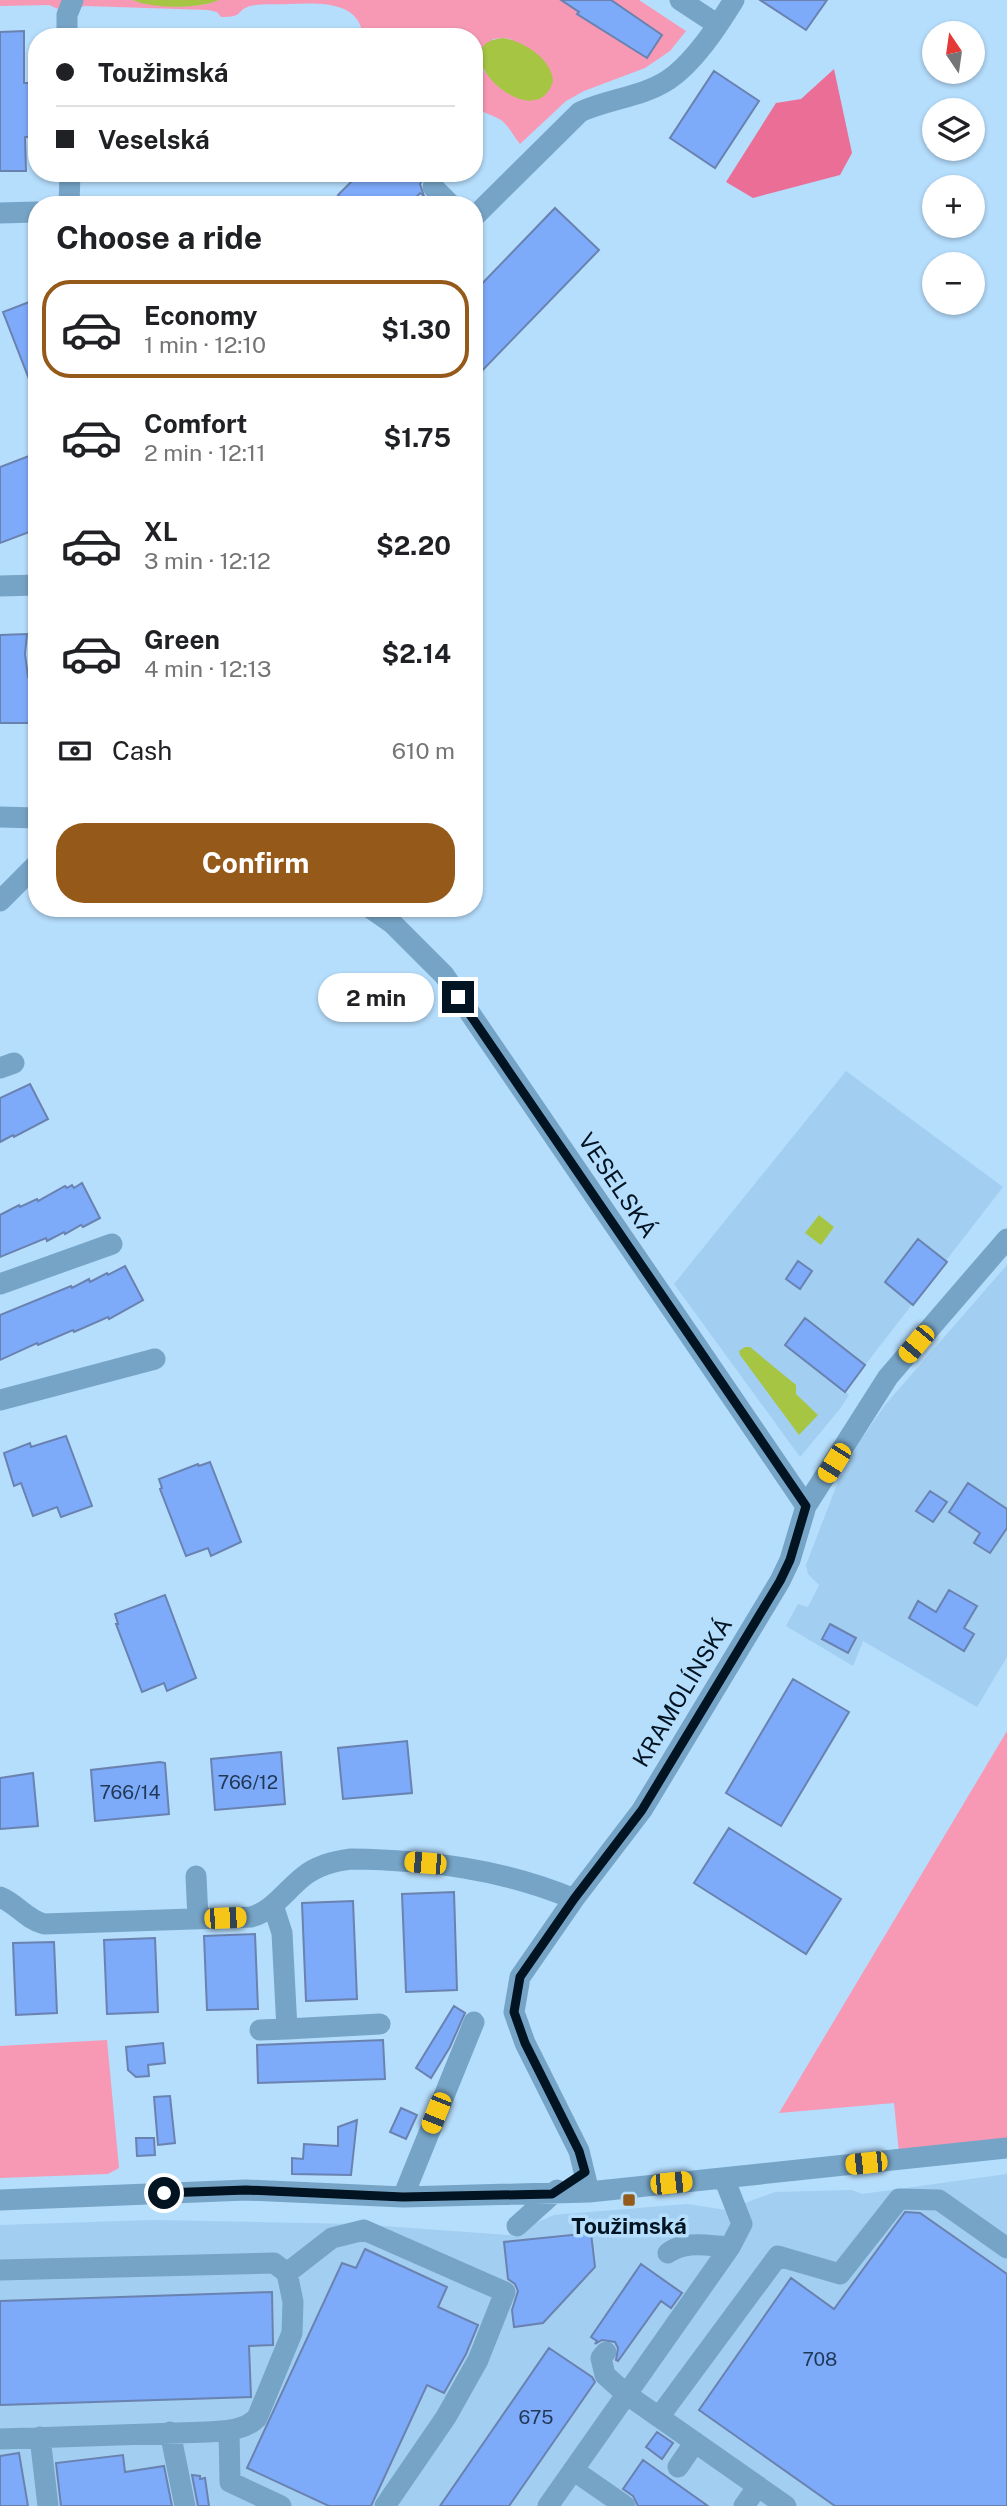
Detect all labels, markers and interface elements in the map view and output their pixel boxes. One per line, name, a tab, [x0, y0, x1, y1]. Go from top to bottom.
north arrow	[922, 21, 985, 84]
map controls	[922, 21, 985, 315]
text: Toužimská	[98, 57, 229, 88]
button: layers	[922, 98, 985, 161]
text: Veselská	[98, 124, 210, 155]
button: +	[922, 175, 985, 238]
text: Choose a ride	[56, 219, 262, 256]
button: −	[922, 252, 985, 315]
icon: car	[60, 298, 123, 361]
text: Economy	[144, 300, 257, 331]
text: $1.30	[381, 314, 451, 345]
text: 1 min · 12:10	[144, 331, 266, 358]
icon: car	[60, 406, 123, 469]
text: Comfort	[144, 408, 247, 439]
text: $1.75	[383, 422, 451, 453]
text: 2 min · 12:11	[144, 439, 266, 466]
icon: car	[60, 514, 123, 577]
text: XL	[144, 516, 178, 547]
text: $2.20	[376, 530, 451, 561]
text: 3 min · 12:12	[144, 547, 271, 574]
icon: car	[60, 622, 123, 685]
text: Green	[144, 624, 220, 655]
text: $2.14	[382, 638, 451, 669]
text: 4 min · 12:13	[144, 655, 271, 682]
icon: cash	[56, 732, 94, 770]
text: Cash	[112, 735, 172, 766]
text: 610 m	[392, 737, 455, 764]
button: Confirm	[56, 823, 455, 903]
callout: 2 min	[318, 972, 434, 1021]
route end	[442, 981, 474, 1013]
text: 2 min	[346, 984, 406, 1011]
street label: VESELSKÁ	[573, 1127, 663, 1243]
car	[895, 1321, 938, 1367]
car	[814, 1440, 855, 1486]
street label: KRAMOLÍNSKÁ	[627, 1612, 737, 1772]
house number: 766/12	[218, 1771, 278, 1793]
house number: 766/14	[100, 1781, 161, 1803]
car	[404, 1851, 447, 1875]
car	[204, 1907, 247, 1929]
car	[419, 2090, 454, 2136]
car	[845, 2150, 888, 2176]
car	[650, 2170, 693, 2196]
route start	[148, 2177, 180, 2209]
marker: Toužimská	[621, 2192, 637, 2208]
place label: Toužimská	[571, 2212, 687, 2239]
house number: 708	[803, 2348, 837, 2370]
house number: 675	[518, 2406, 554, 2428]

